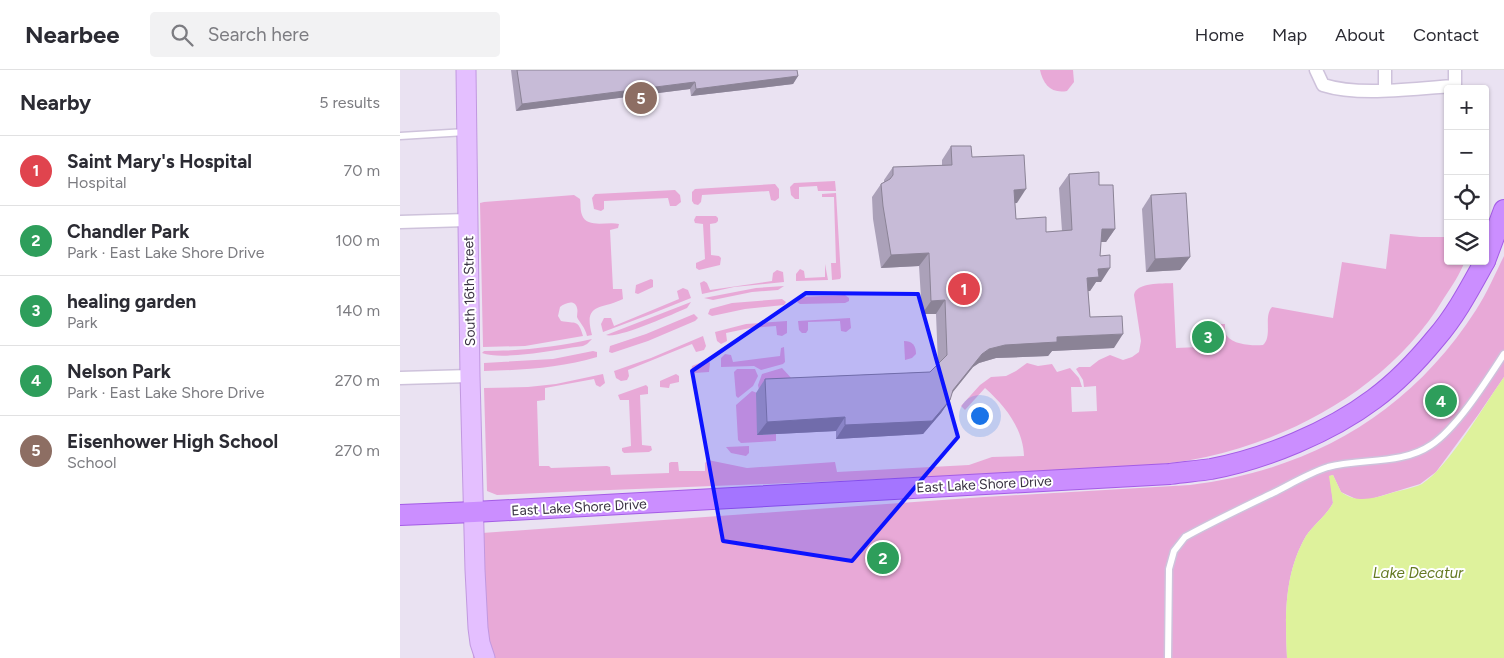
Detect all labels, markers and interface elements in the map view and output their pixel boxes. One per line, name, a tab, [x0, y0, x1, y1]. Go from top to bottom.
search box	[150, 12, 500, 57]
text: Nearbee	[25, 20, 120, 49]
icon: search	[168, 21, 196, 49]
text: Search here	[208, 23, 309, 46]
text: Home	[1195, 24, 1244, 46]
text: Map	[1272, 24, 1307, 46]
text: About	[1335, 24, 1385, 46]
text: Contact	[1413, 24, 1479, 46]
pin: 5	[625, 79, 657, 117]
map controls	[1444, 85, 1489, 265]
button: +	[1444, 85, 1489, 130]
text: Nearby	[20, 90, 91, 115]
text: 5 results	[319, 93, 380, 112]
button: −	[1444, 130, 1489, 175]
text: Saint Mary's Hospital	[67, 150, 252, 173]
text: 1	[33, 161, 39, 180]
text: 70 m	[344, 161, 380, 180]
text: Hospital	[67, 173, 127, 192]
button: locate	[1444, 175, 1489, 220]
text: Chandler Park	[67, 220, 190, 243]
button: layers	[1444, 220, 1489, 265]
text: 2	[31, 231, 41, 250]
text: 100 m	[335, 231, 380, 250]
street label: South 16th Street	[460, 236, 479, 346]
text: Park · East Lake Shore Drive	[67, 243, 264, 262]
pin: 1	[948, 270, 980, 308]
text: healing garden	[67, 290, 196, 313]
text: 3	[32, 301, 40, 320]
text: 140 m	[336, 301, 380, 320]
text: Park	[67, 313, 97, 332]
pin: 3	[1192, 318, 1224, 356]
text: Nelson Park	[67, 360, 171, 383]
text: 4	[31, 371, 41, 390]
text: 270 m	[335, 371, 380, 390]
pin: 4	[1425, 382, 1457, 420]
text: Park · East Lake Shore Drive	[67, 383, 264, 402]
your location	[967, 403, 993, 429]
text: Eisenhower High School	[67, 430, 278, 453]
text: 5	[31, 441, 41, 460]
text: 270 m	[335, 441, 380, 460]
text: School	[67, 453, 117, 472]
street label: East Lake Shore Drive	[916, 472, 1053, 497]
street label: East Lake Shore Drive	[511, 495, 648, 520]
pin: 2	[867, 539, 899, 577]
water label: Lake Decatur	[1373, 564, 1464, 582]

